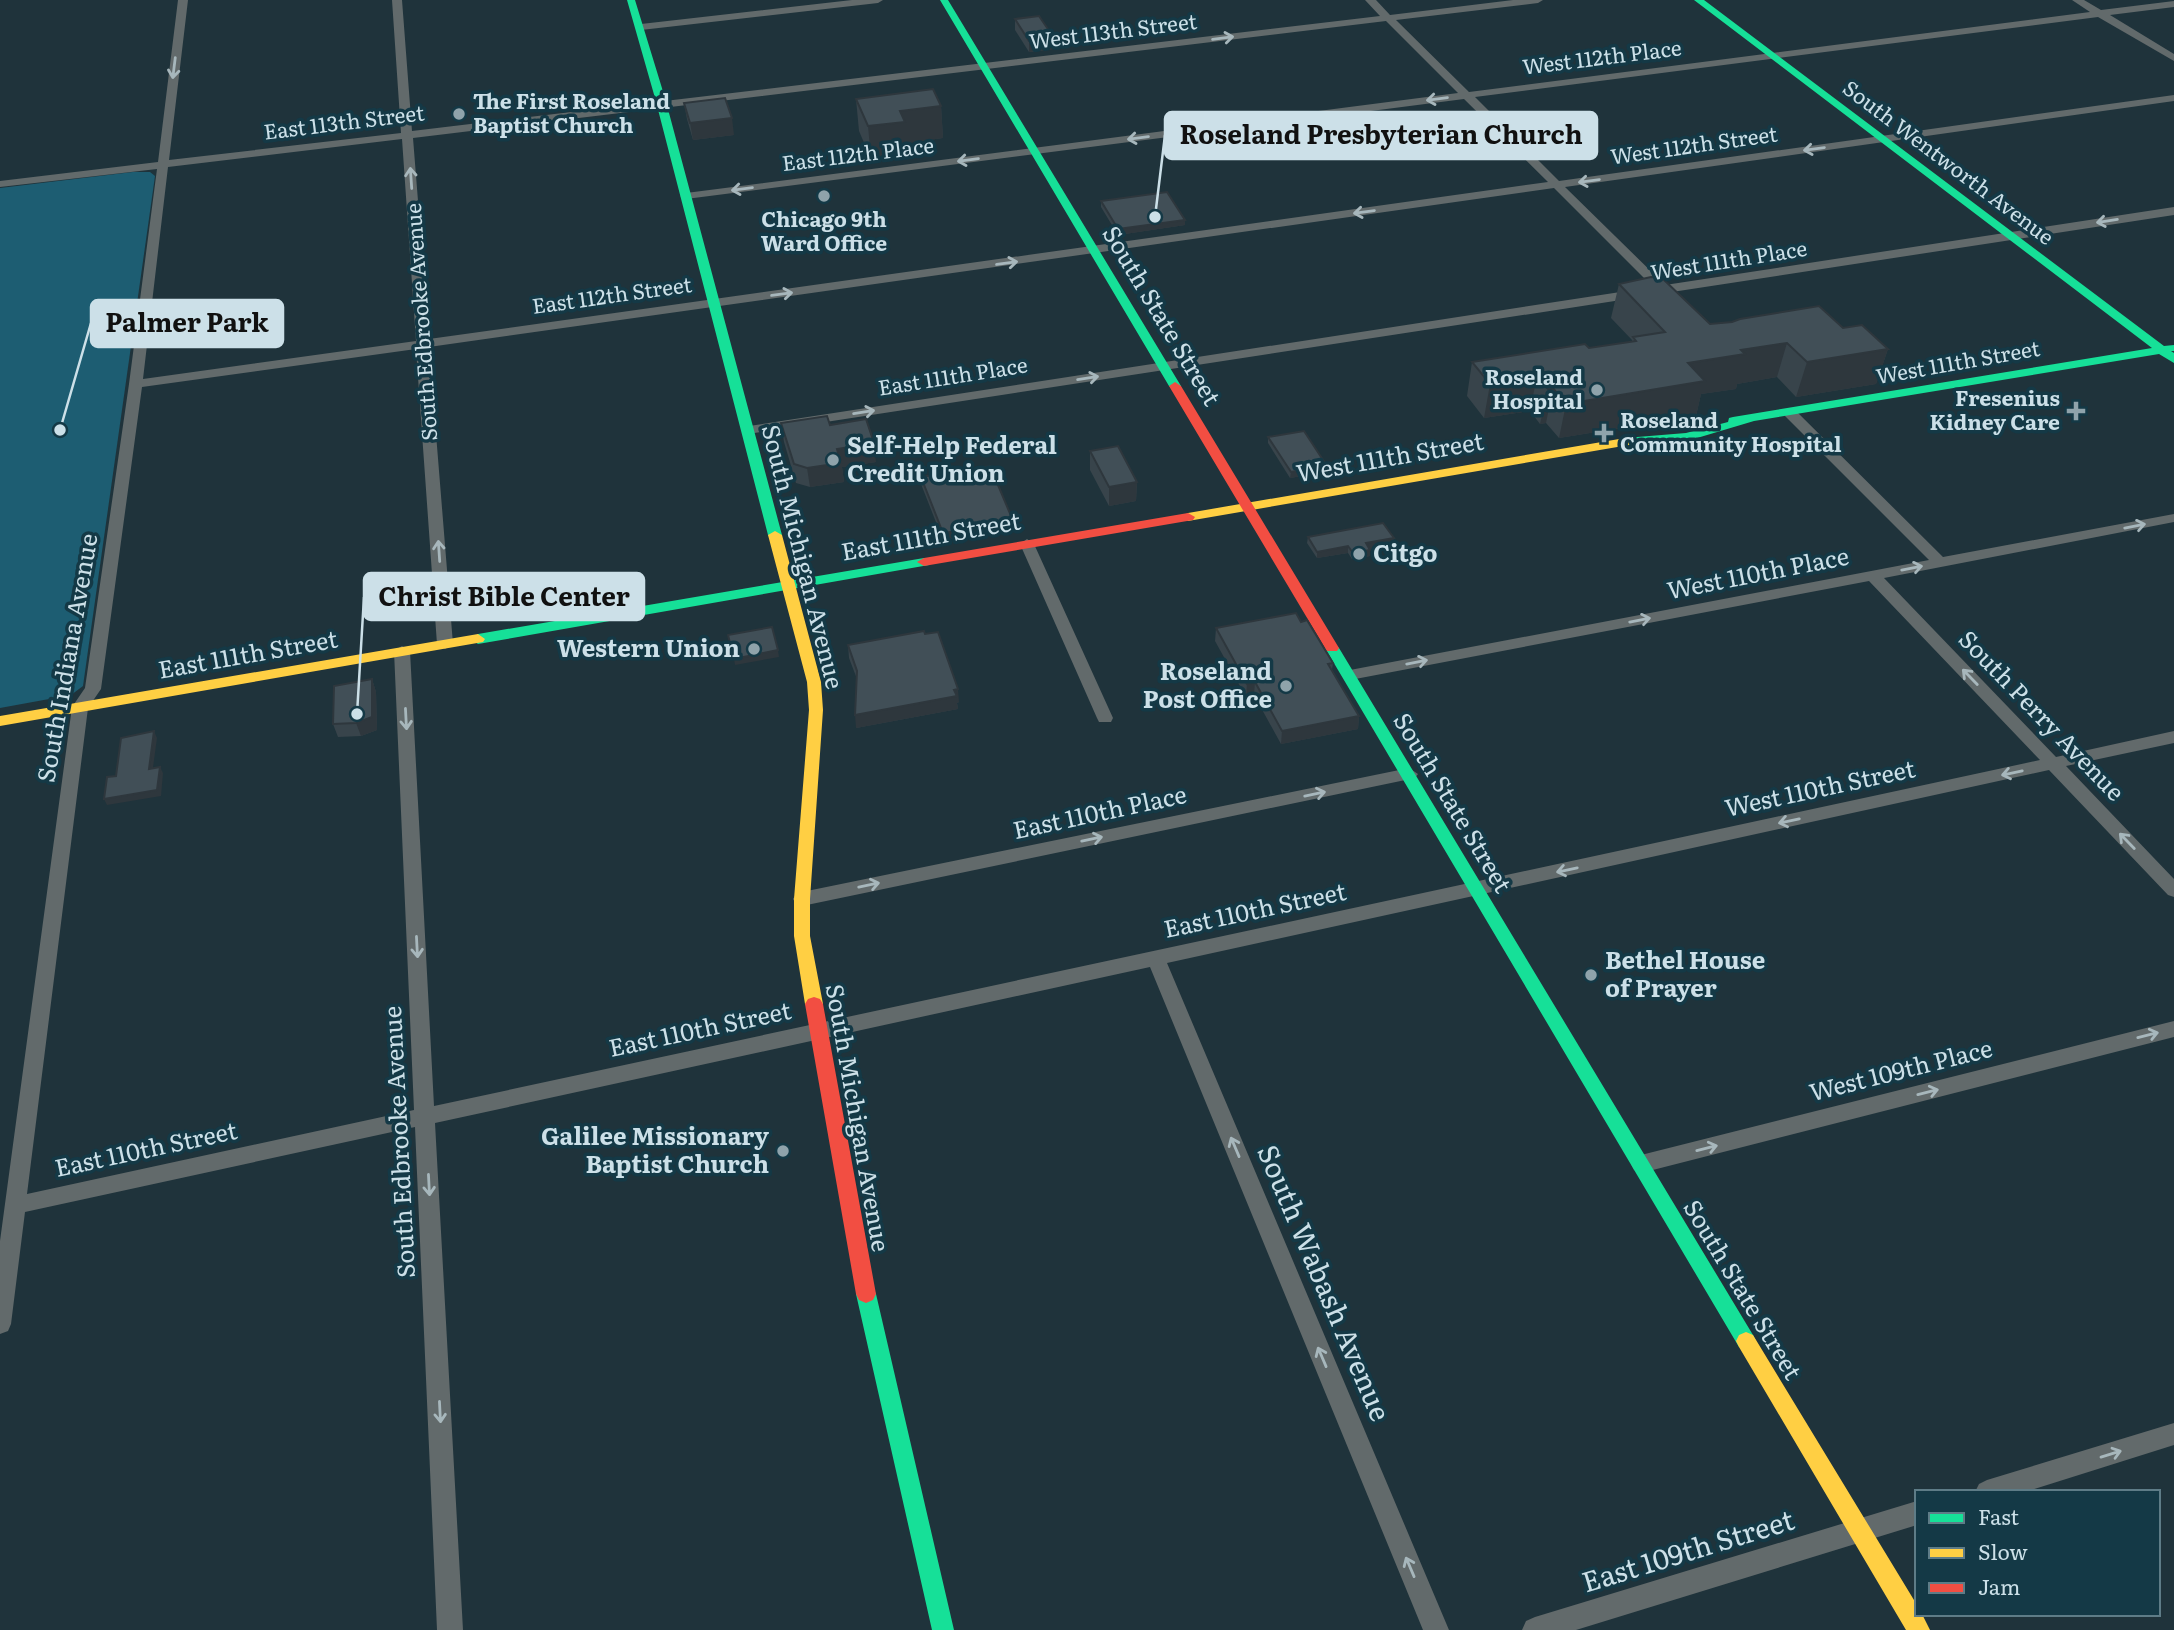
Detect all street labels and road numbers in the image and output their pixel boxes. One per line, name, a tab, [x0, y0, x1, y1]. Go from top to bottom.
street label: West 113th Street	[1027, 4, 1199, 55]
street label: West 112th Place	[1520, 30, 1683, 81]
street label: South Wentworth Avenue	[1837, 71, 2062, 251]
street label: East 113th Street	[262, 95, 426, 146]
street label: West 112th Street	[1608, 116, 1780, 171]
street label: East 112th Place	[780, 128, 936, 177]
street label: South Edbrooke Avenue	[396, 202, 443, 442]
street label: South State Street	[1095, 218, 1231, 412]
street label: West 111th Place	[1648, 231, 1809, 286]
street label: East 112th Street	[530, 267, 694, 320]
street label: West 111th Street	[1873, 331, 2042, 390]
street label: East 111th Place	[876, 347, 1030, 402]
street label: South Michigan Avenue	[755, 420, 854, 692]
street label: West 111th Street	[1293, 422, 1486, 489]
street label: East 111th Street	[838, 501, 1023, 568]
street label: South Indiana Avenue	[26, 530, 105, 785]
street label: West 110th Place	[1664, 537, 1851, 606]
street label: East 111th Street	[155, 619, 340, 686]
street label: South Perry Avenue	[1952, 621, 2134, 808]
street label: South State Street	[1386, 705, 1522, 899]
street label: West 110th Street	[1721, 749, 1918, 824]
street label: East 110th Place	[1010, 775, 1189, 846]
street label: East 110th Street	[1160, 872, 1349, 945]
street label: South Michigan Avenue	[819, 981, 900, 1254]
street label: East 110th Street	[605, 991, 794, 1064]
street label: South Edbrooke Avenue	[373, 1005, 422, 1279]
street label: West 109th Place	[1805, 1029, 1996, 1108]
street label: East 110th Street	[51, 1111, 240, 1184]
street label: South Wabash Avenue	[1249, 1137, 1403, 1427]
street label: South State Street	[1676, 1192, 1812, 1386]
street label: East 109th Street	[1576, 1497, 1799, 1601]

